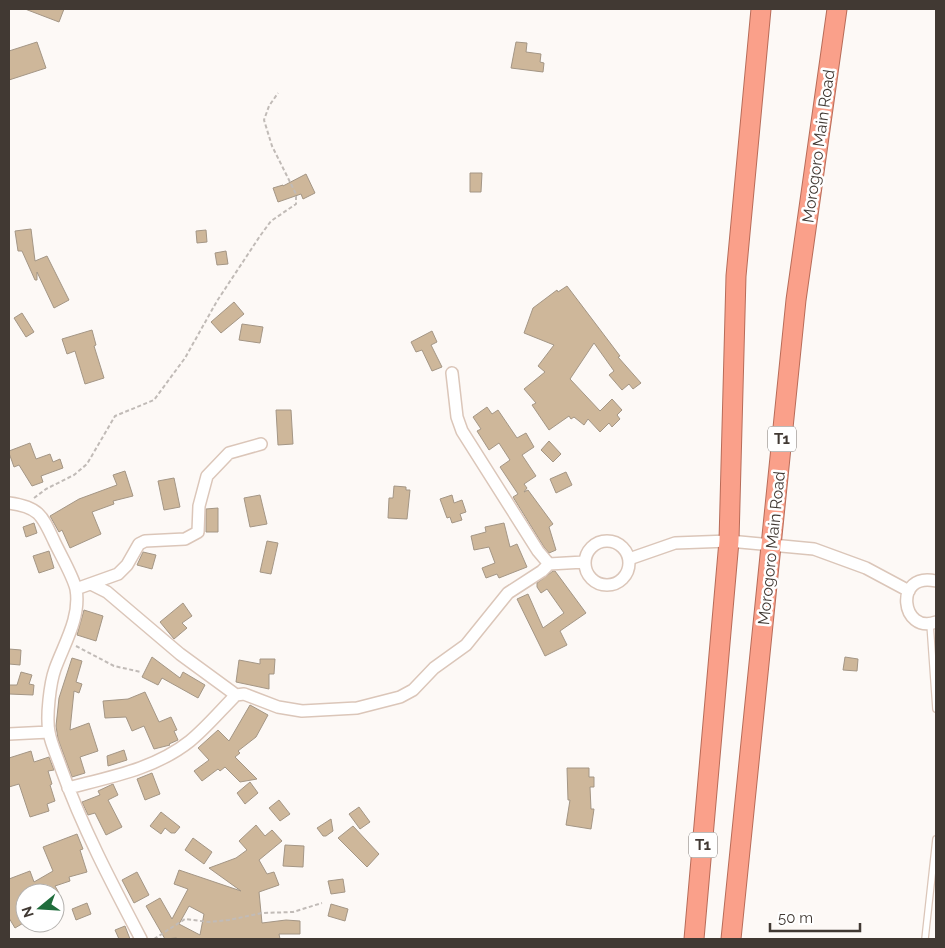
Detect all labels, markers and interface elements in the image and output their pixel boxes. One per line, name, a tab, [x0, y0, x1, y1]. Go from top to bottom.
street label: Morogoro Main Road	[798, 68, 839, 224]
road number: T1	[768, 426, 796, 452]
street label: Morogoro Main Road	[754, 470, 789, 626]
road number: T1	[689, 832, 717, 858]
north arrow	[15, 883, 65, 933]
scale bar	[770, 900, 860, 932]
text: N	[18, 904, 37, 920]
text: 50 m	[778, 909, 813, 927]

